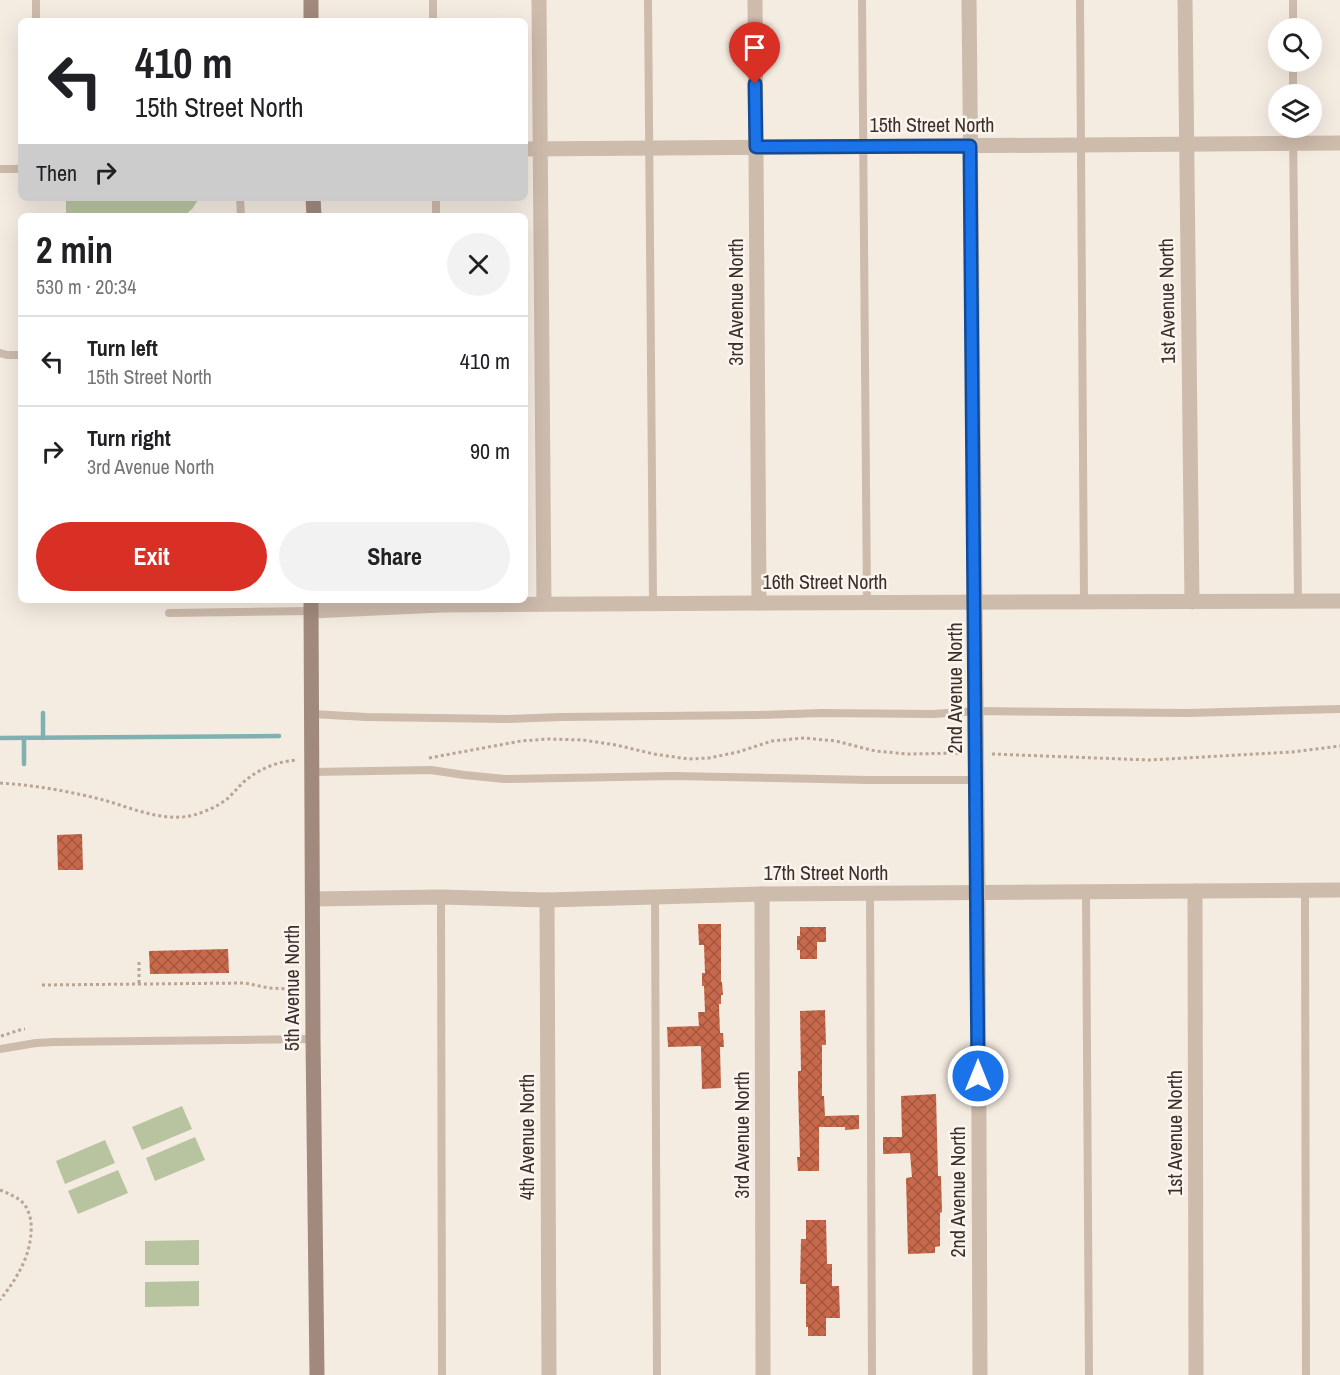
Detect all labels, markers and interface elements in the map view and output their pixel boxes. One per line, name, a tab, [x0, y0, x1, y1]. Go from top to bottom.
map controls	[1268, 18, 1322, 138]
button: search	[1268, 18, 1322, 72]
pin	[729, 22, 780, 84]
icon: arrive	[738, 31, 771, 64]
text: 410 m	[135, 35, 233, 91]
icon: left	[36, 42, 114, 120]
button: layers	[1268, 84, 1322, 138]
text: 15th Street North	[135, 89, 304, 125]
street label: 15th Street North	[870, 111, 994, 138]
icon: right	[89, 156, 122, 189]
text: Then	[36, 158, 77, 188]
text: 2 min	[36, 226, 113, 274]
button: close	[447, 233, 510, 296]
street label: 3rd Avenue North	[722, 238, 749, 366]
street label: 1st Avenue North	[1152, 238, 1181, 364]
text: 530 m · 20:34	[36, 273, 136, 300]
text: Turn left	[87, 333, 158, 363]
icon: left	[36, 345, 69, 378]
text: 410 m	[460, 346, 510, 376]
text: 15th Street North	[87, 363, 212, 390]
text: Turn right	[87, 423, 171, 453]
icon: right	[36, 435, 69, 468]
text: 90 m	[470, 436, 510, 466]
text: 3rd Avenue North	[87, 453, 214, 480]
button: Exit	[36, 522, 267, 591]
button: Share	[279, 522, 510, 591]
street label: 16th Street North	[763, 568, 887, 595]
street label: 2nd Avenue North	[941, 622, 968, 754]
street label: 17th Street North	[764, 859, 888, 886]
street label: 5th Avenue North	[278, 925, 305, 1051]
position arrow	[946, 1044, 1010, 1108]
street label: 1st Avenue North	[1161, 1070, 1188, 1196]
street label: 3rd Avenue North	[728, 1071, 755, 1199]
street label: 4th Avenue North	[513, 1074, 540, 1200]
street label: 2nd Avenue North	[944, 1126, 971, 1258]

